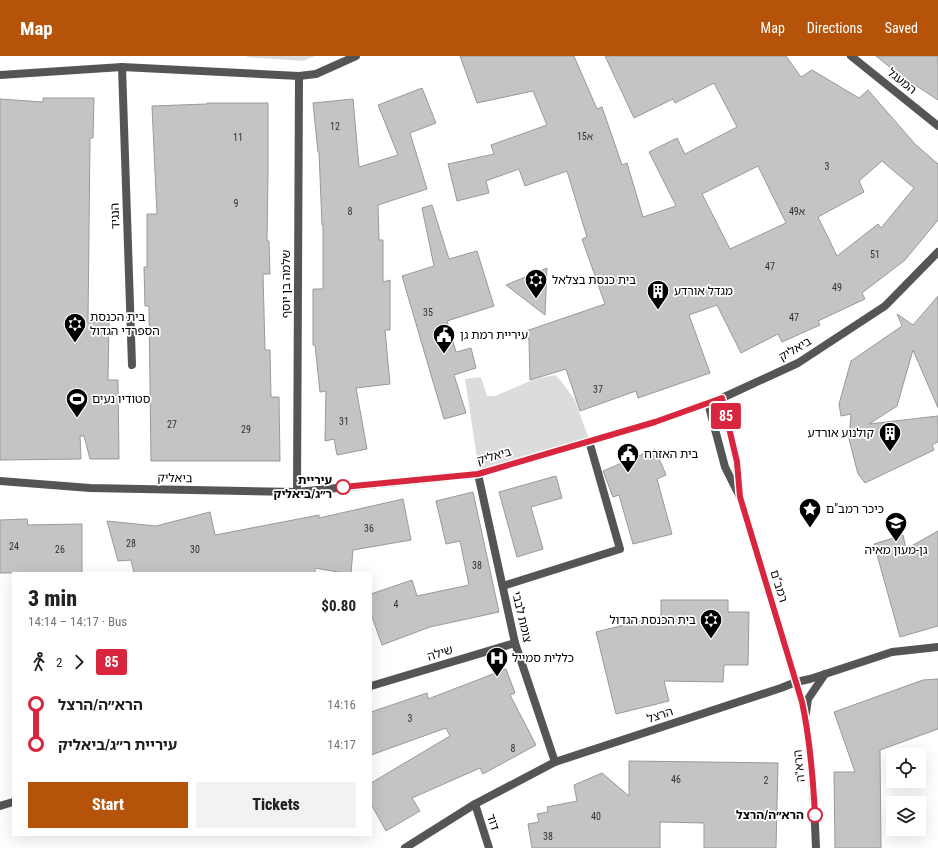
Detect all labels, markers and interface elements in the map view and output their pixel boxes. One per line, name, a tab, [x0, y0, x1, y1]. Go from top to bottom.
text: Map	[20, 17, 53, 40]
text: Map	[761, 20, 785, 36]
text: Directions	[807, 20, 863, 36]
text: Saved	[885, 20, 918, 36]
street label: המעגל	[885, 65, 919, 97]
house number: 12	[330, 121, 340, 132]
house number: 15א	[577, 131, 593, 142]
house number: 11	[233, 132, 243, 143]
house number: 3	[825, 161, 830, 172]
house number: 9	[234, 198, 239, 209]
street label: הנגיד	[108, 203, 122, 229]
house number: 8	[348, 206, 353, 217]
house number: 49א	[789, 206, 805, 217]
house number: 51	[870, 249, 880, 260]
street label: שלמה בן יוסף	[279, 250, 293, 318]
house number: 47	[765, 261, 775, 272]
synagogue icon: בית כנסת בצלאל	[523, 267, 549, 300]
place label: בית כנסת בצלאל	[552, 273, 636, 287]
building icon: מגדל אורדע	[645, 278, 671, 311]
house number: 49	[832, 282, 842, 293]
place label: מגדל אורדע	[674, 284, 733, 298]
house number: 35	[423, 307, 433, 318]
place label: בית הכנסת הספרדי הגדול	[90, 310, 160, 338]
synagogue icon: בית הכנסת הספרדי הגדול	[62, 311, 88, 344]
house number: 47	[789, 312, 799, 323]
public building icon: עיריית רמת גן	[431, 322, 457, 355]
place label: עיריית רמת גן	[460, 328, 528, 342]
street label: ביאליק	[776, 334, 814, 364]
house number: 37	[593, 384, 603, 395]
sports icon: סטודיו נעים	[64, 386, 90, 419]
place label: סטודיו נעים	[92, 392, 151, 406]
line badge: 85	[708, 403, 744, 429]
text: 85	[719, 408, 733, 424]
house number: 31	[339, 416, 349, 427]
house number: 27	[167, 419, 177, 430]
building icon: קולנוע אורדע	[877, 420, 903, 453]
house number: 29	[241, 424, 251, 435]
place label: קולנוע אורדע	[808, 426, 874, 440]
public building icon: בית האזרח	[615, 441, 641, 474]
street label: ביאליק	[475, 444, 513, 468]
place label: בית האזרח	[644, 447, 699, 461]
street label: ביאליק	[157, 471, 193, 485]
place label: עיריית ר״ג/ביאליק	[274, 473, 332, 501]
marker: עיריית ר״ג/ביאליק	[335, 479, 351, 495]
place icon: כיכר רמב"ם	[797, 496, 823, 529]
place label: כיכר רמב"ם	[826, 502, 884, 516]
school or university icon: גן-מעון מאיה	[883, 510, 909, 543]
house number: 36	[364, 523, 374, 534]
house number: 28	[126, 538, 136, 549]
house number: 24	[9, 541, 19, 552]
place label: גן-מעון מאיה	[865, 543, 928, 557]
house number: 26	[55, 544, 65, 555]
house number: 30	[190, 544, 200, 555]
house number: 38	[472, 560, 482, 571]
street label: רמב"ם	[767, 568, 791, 604]
text: 3 min	[28, 586, 77, 611]
street label: צומת לבבי	[509, 590, 535, 644]
text: $0.80	[321, 597, 356, 615]
house number: 4	[394, 599, 399, 610]
synagogue icon: בית הכנסת הגדול	[698, 607, 724, 640]
place label: בית הכנסת הגדול	[610, 613, 696, 627]
text: 14:14 – 14:17 · Bus	[28, 614, 127, 629]
street label: שילה	[425, 642, 455, 664]
hospital icon: כללית סמייל	[484, 645, 510, 678]
icon: walk	[28, 651, 50, 673]
icon: forward	[68, 651, 90, 673]
place label: כללית סמייל	[512, 651, 574, 665]
text: 85	[104, 654, 119, 670]
text: 2	[56, 655, 62, 670]
text: הרא״ה/הרצל	[58, 696, 143, 714]
text: 14:16	[327, 697, 356, 712]
street label: הרצל	[645, 704, 675, 726]
house number: 3	[408, 713, 413, 724]
text: עיריית ר״ג/ביאליק	[58, 736, 177, 754]
text: 14:17	[327, 737, 356, 752]
house number: 8	[511, 743, 516, 754]
map controls	[886, 748, 926, 836]
button: locate	[886, 748, 926, 788]
street label: הרא"ה	[790, 749, 808, 783]
house number: 46	[671, 774, 681, 785]
house number: 2	[764, 775, 769, 786]
button: Start	[28, 782, 188, 828]
button: Tickets	[196, 782, 356, 828]
button: layers	[886, 796, 926, 836]
marker: הרא״ה/הרצל	[807, 807, 823, 823]
place label: הרא״ה/הרצל	[736, 808, 804, 822]
house number: 40	[591, 811, 601, 822]
street label: דוד	[484, 812, 502, 833]
house number: 38	[543, 831, 553, 842]

